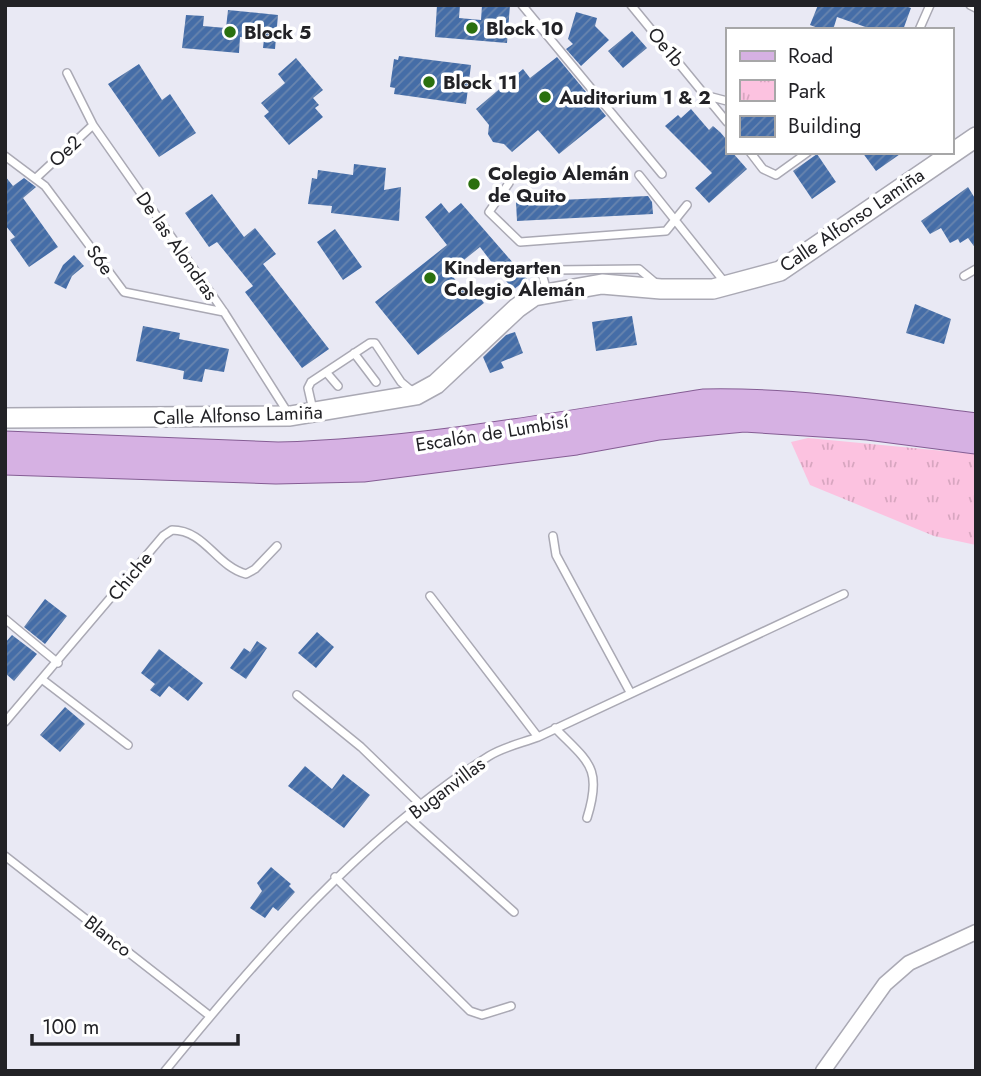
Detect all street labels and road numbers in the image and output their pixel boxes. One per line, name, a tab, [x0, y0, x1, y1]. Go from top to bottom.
street label: Oe1b	[641, 21, 691, 73]
street label: Oe2	[43, 129, 87, 173]
street label: Calle Alfonso Lamiña	[774, 161, 930, 279]
street label: De las Alondras	[130, 186, 225, 306]
street label: S6e	[80, 239, 120, 281]
street label: Calle Alfonso Lamiña	[153, 399, 323, 431]
street label: Escalón de Lumbisí	[414, 407, 571, 458]
street label: Chiche	[101, 545, 159, 606]
street label: Buganvillas	[403, 750, 491, 826]
street label: Blanco	[79, 909, 137, 963]

